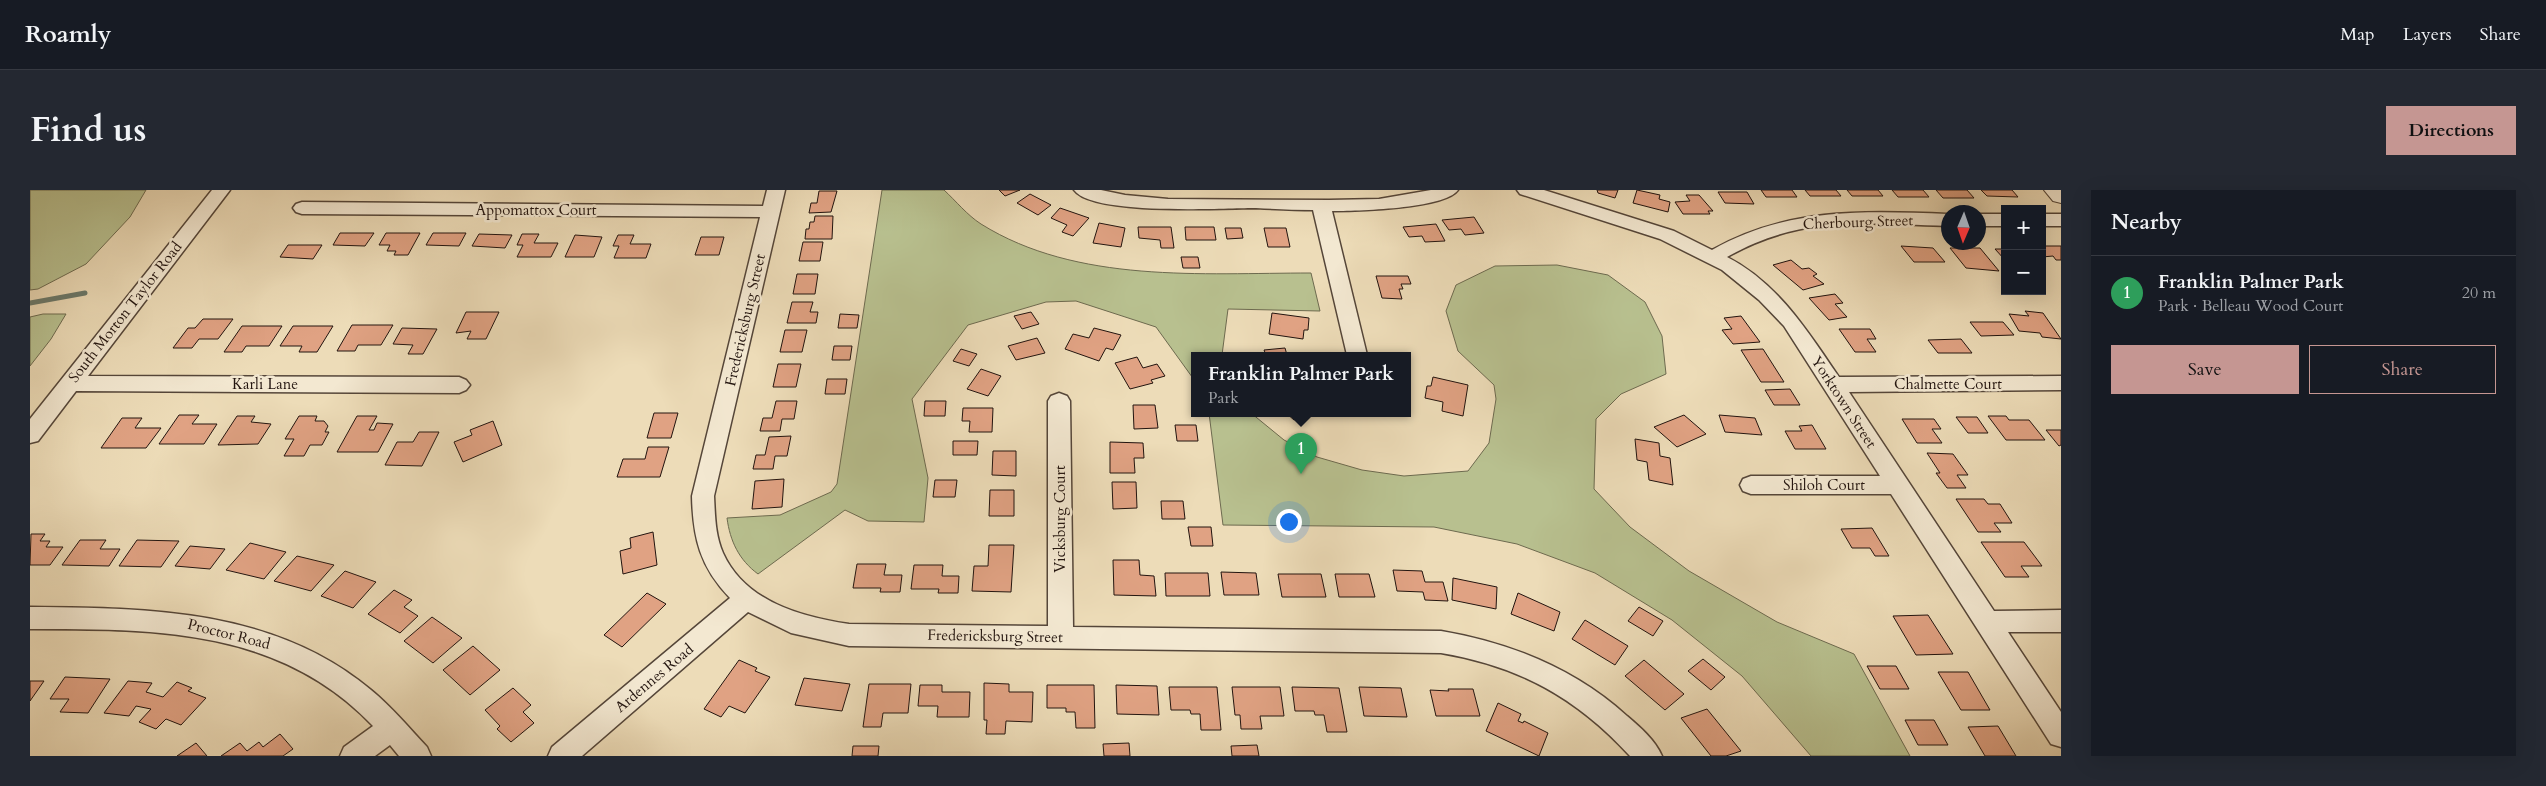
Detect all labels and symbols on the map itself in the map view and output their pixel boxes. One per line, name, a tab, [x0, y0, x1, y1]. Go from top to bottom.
street label: Appomattox Court	[476, 200, 597, 220]
north arrow	[1941, 205, 1986, 250]
street label: Cherbourg Street	[1802, 210, 1914, 234]
street label: South Morton Taylor Road	[64, 237, 186, 387]
street label: Fredericksburg Street	[720, 251, 770, 388]
street label: Yorktown Street	[1807, 352, 1881, 452]
street label: Karli Lane	[232, 374, 298, 394]
street label: Chalmette Court	[1894, 374, 2002, 394]
pin: 1	[1285, 433, 1317, 474]
street label: Vicksburg Court	[1050, 465, 1070, 573]
street label: Shiloh Court	[1783, 475, 1865, 495]
your location	[1276, 509, 1302, 535]
street label: Proctor Road	[186, 614, 272, 654]
street label: Fredericksburg Street	[927, 625, 1063, 647]
street label: Ardennes Road	[610, 639, 698, 717]

